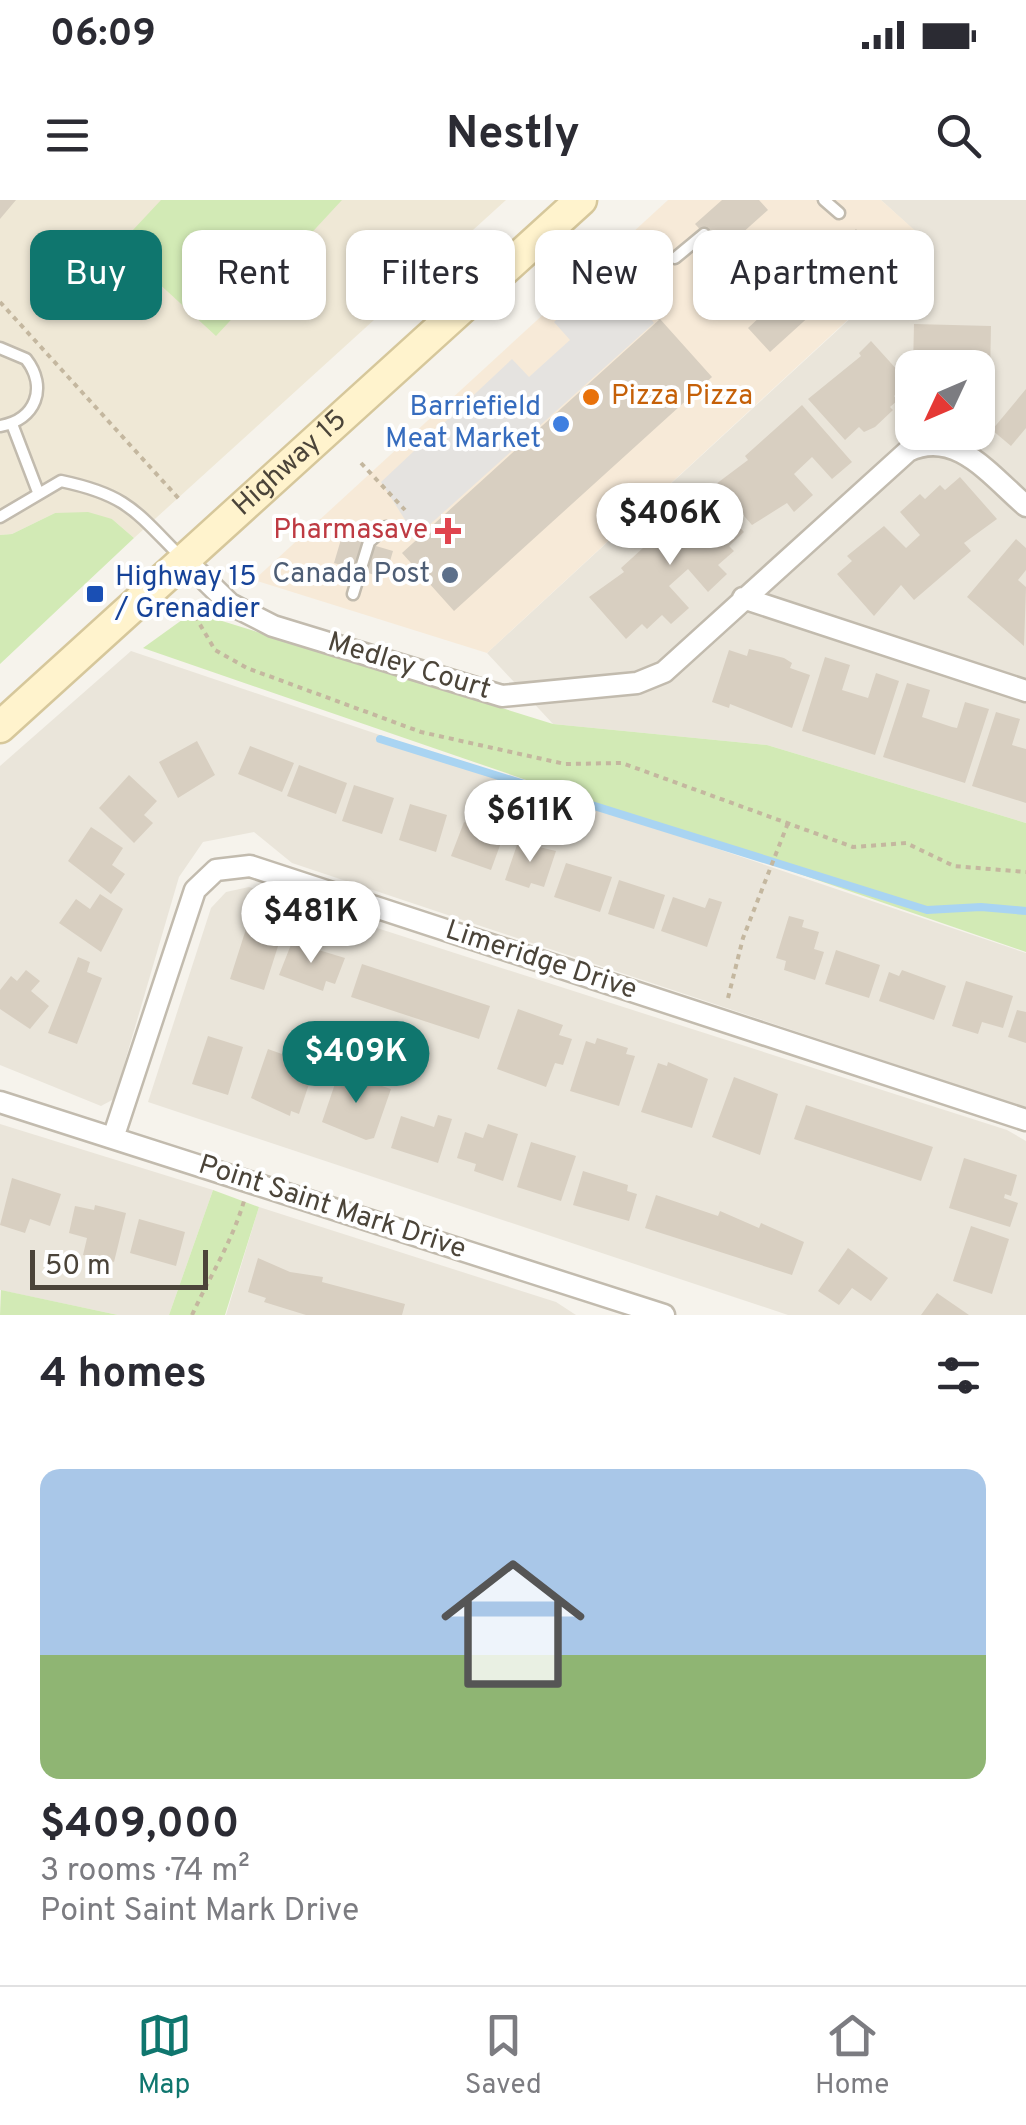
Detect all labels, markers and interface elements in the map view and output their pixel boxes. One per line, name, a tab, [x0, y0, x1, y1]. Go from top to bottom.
text: 06:09	[50, 11, 156, 60]
text: Nestly	[446, 107, 580, 164]
icon: menu	[40, 108, 95, 163]
icon: search	[931, 108, 986, 163]
chip: Buy	[30, 230, 162, 320]
chip: Rent	[182, 230, 326, 320]
chip: Filters	[346, 230, 515, 320]
chip: New	[535, 230, 673, 320]
chip: Apartment	[693, 230, 934, 320]
north arrow	[895, 350, 995, 450]
map controls	[895, 350, 995, 450]
place label: Pizza Pizza	[611, 379, 753, 415]
marker: Pizza Pizza	[580, 386, 602, 408]
place label: Barriefield Meat Market	[385, 390, 541, 458]
street label: Highway 15	[226, 403, 355, 525]
marker: Barriefield Meat Market	[550, 413, 572, 435]
pin: $406K	[600, 483, 740, 568]
text: $406K	[618, 495, 722, 535]
place label: Pharmasave	[273, 513, 428, 549]
marker: Pharmasave	[437, 520, 459, 542]
place label: Canada Post	[272, 557, 430, 593]
place label: Highway 15 / Grenadier	[114, 560, 260, 628]
marker: Canada Post	[439, 564, 461, 586]
marker: Highway 15 / Grenadier	[84, 583, 106, 605]
street label: Medley Court	[323, 625, 495, 709]
pin: $611K	[460, 780, 600, 865]
text: $611K	[486, 792, 574, 832]
pin: $481K	[241, 881, 381, 966]
text: $481K	[263, 893, 359, 933]
street label: Limeridge Drive	[441, 913, 641, 1009]
pin: $409K	[286, 1021, 426, 1106]
text: $409K	[304, 1033, 408, 1073]
street label: Point Saint Mark Drive	[194, 1148, 470, 1268]
scale bar	[30, 1245, 208, 1290]
text: 50 m	[45, 1249, 111, 1285]
icon: filters	[931, 1348, 986, 1403]
text: 4 homes	[40, 1349, 207, 1402]
icon: home	[423, 1534, 603, 1714]
text: $409,000	[40, 1799, 239, 1852]
text: 3 rooms · 74 m²	[40, 1852, 250, 1892]
text: Point Saint Mark Drive	[40, 1892, 359, 1932]
tab: Map	[137, 2008, 192, 2104]
tab: Saved	[465, 2008, 542, 2104]
tab: Home	[815, 2008, 889, 2104]

